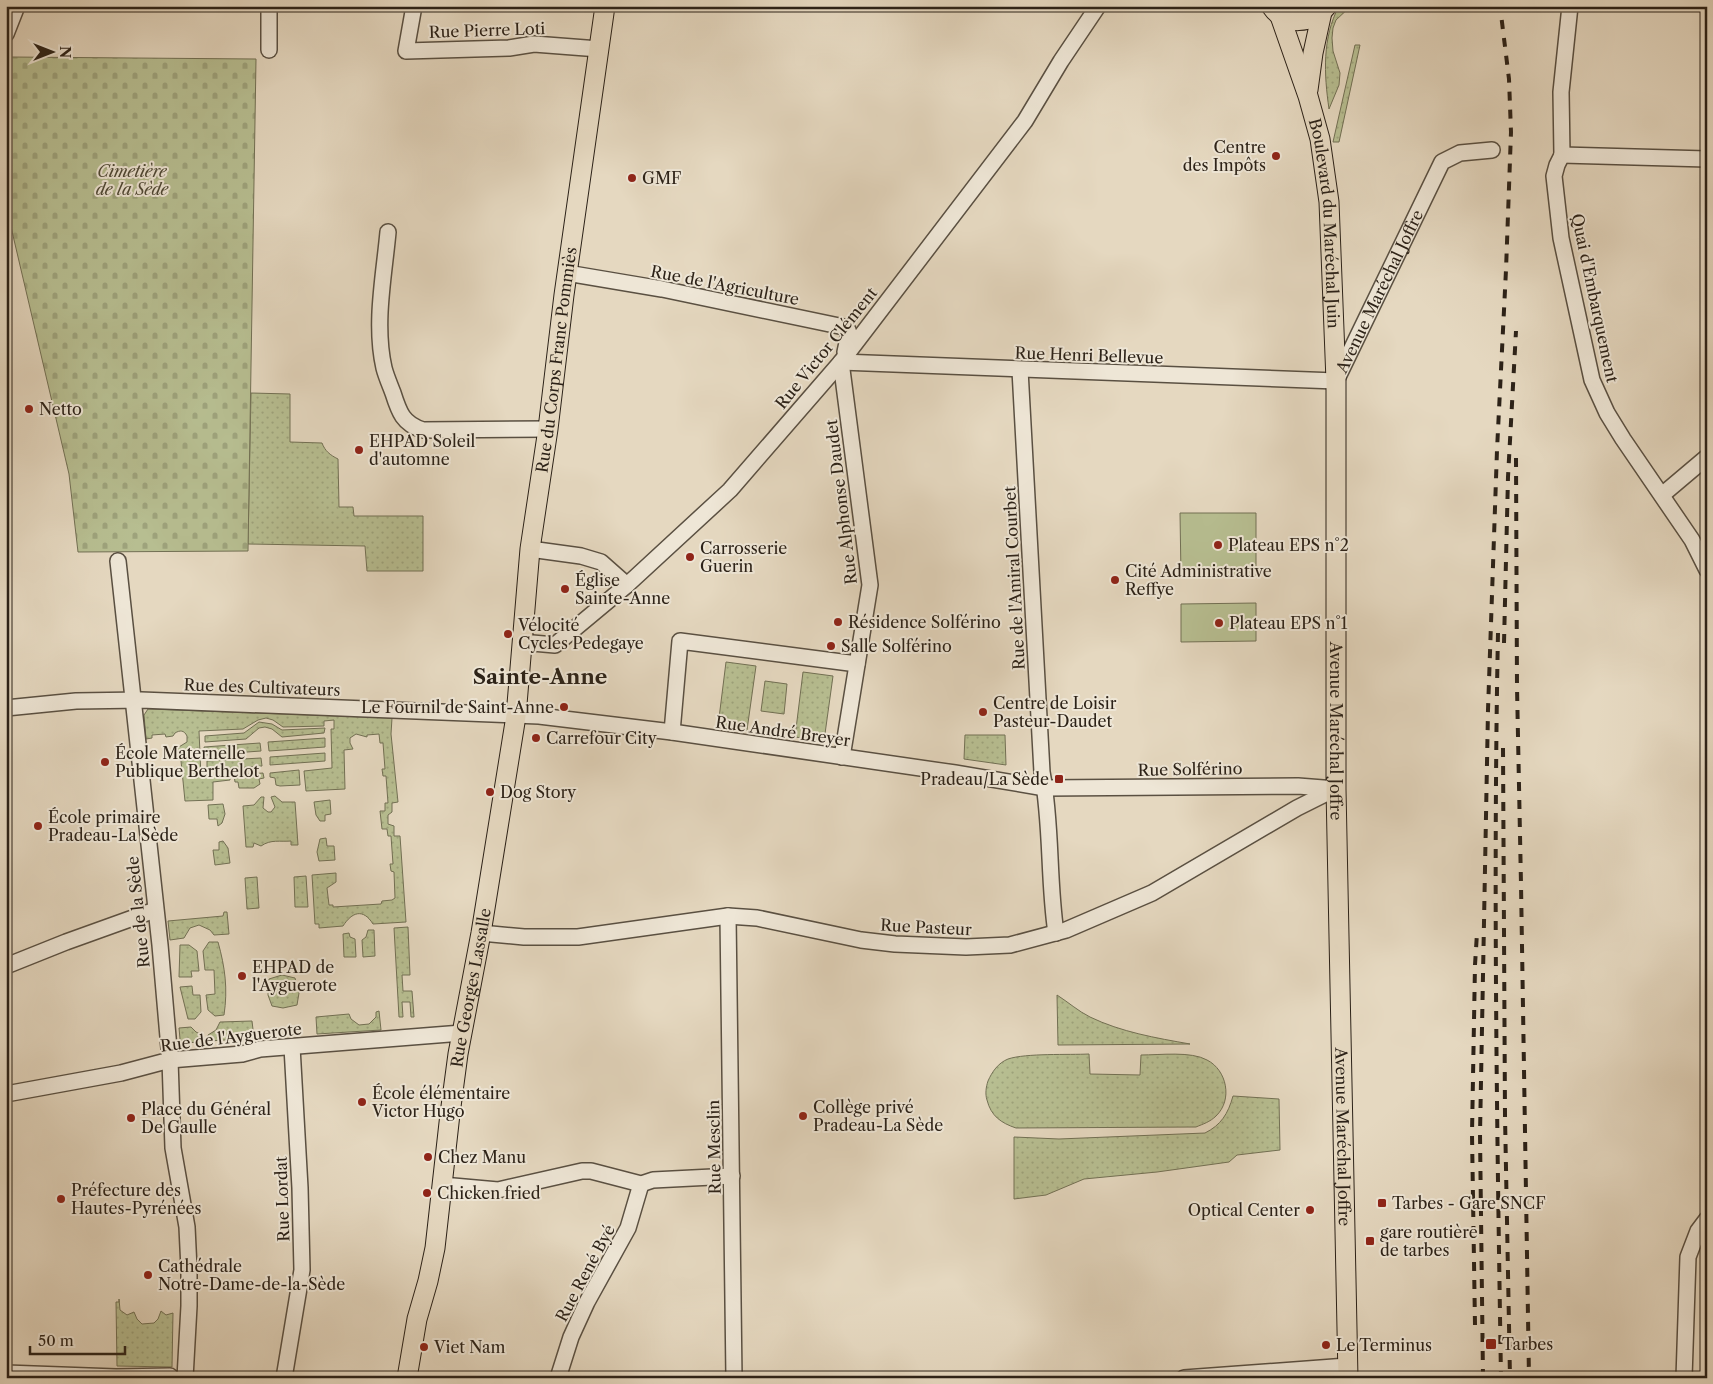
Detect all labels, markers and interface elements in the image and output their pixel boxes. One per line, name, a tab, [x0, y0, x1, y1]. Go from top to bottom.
street label: Rue Pierre Loti	[428, 18, 546, 42]
north arrow	[28, 28, 78, 78]
text: N	[56, 46, 74, 58]
street label: Boulevard du Maréchal Juin	[1305, 116, 1344, 329]
place label: Centre des Impôts	[1183, 137, 1266, 175]
marker: Centre des Impôts	[1270, 150, 1282, 162]
park label: Cimetière de la Sède	[96, 161, 170, 199]
place label: GMF	[642, 168, 681, 188]
marker: GMF	[626, 172, 638, 184]
street label: Avenue Maréchal Joffre	[1331, 206, 1427, 377]
street label: Quai d'Embarquement	[1567, 212, 1623, 385]
street label: Rue du Corps Franc Pommiès	[532, 246, 581, 474]
street label: Rue de l'Agriculture	[649, 261, 801, 309]
street label: Rue Victor Clément	[771, 283, 881, 413]
street label: Rue Henri Bellevue	[1014, 342, 1164, 368]
place label: Netto	[39, 399, 82, 419]
marker: Netto	[23, 403, 35, 415]
street label: Rue Alphonse Daudet	[821, 418, 861, 586]
place label: EHPAD Soleil d'automne	[369, 431, 476, 469]
marker: EHPAD Soleil d'automne	[353, 444, 365, 456]
street label: Rue de l'Amiral Courbet	[999, 485, 1029, 670]
place label: Plateau EPS n°2	[1228, 535, 1349, 555]
place label: Carrosserie Guerin	[700, 538, 787, 576]
marker: Plateau EPS n°2	[1212, 539, 1224, 551]
marker: Carrosserie Guerin	[684, 551, 696, 563]
place label: Cité Administrative Reffye	[1125, 561, 1272, 599]
place label: Église Sainte-Anne	[575, 570, 670, 608]
marker: Cité Administrative Reffye	[1109, 574, 1121, 586]
marker: Église Sainte-Anne	[559, 583, 571, 595]
place label: Résidence Solférino	[848, 612, 1001, 632]
place label: Plateau EPS n°1	[1229, 613, 1348, 633]
place label: Vélocité Cycles Pedegaye	[517, 615, 644, 653]
marker: Résidence Solférino	[832, 616, 844, 628]
marker: Plateau EPS n°1	[1213, 617, 1225, 629]
marker: Vélocité Cycles Pedegaye	[502, 628, 514, 640]
place label: Salle Solférino	[841, 636, 952, 656]
marker: Salle Solférino	[825, 640, 837, 652]
street label: Avenue Maréchal Joffre	[1326, 640, 1347, 820]
district label: Sainte-Anne	[473, 664, 607, 689]
street label: Rue des Cultivateurs	[183, 674, 341, 700]
place label: Centre de Loisir Pasteur-Daudet	[993, 693, 1117, 731]
place label: Le Fournil de Saint-Anne	[361, 697, 554, 717]
marker: Le Fournil de Saint-Anne	[558, 701, 570, 713]
marker: Centre de Loisir Pasteur-Daudet	[977, 706, 989, 718]
street label: Rue André Breyer	[714, 712, 852, 750]
place label: Carrefour City	[546, 728, 658, 748]
marker: Carrefour City	[530, 732, 542, 744]
place label: École Maternelle Publique Berthelot	[115, 743, 260, 781]
marker: École Maternelle Publique Berthelot	[99, 756, 111, 768]
street label: Rue Solférino	[1137, 758, 1243, 780]
place label: Pradeau/La Sède	[920, 769, 1049, 789]
marker: Pradeau/La Sède	[1053, 773, 1065, 785]
place label: Dog Story	[500, 782, 577, 802]
marker: Dog Story	[484, 786, 496, 798]
place label: École primaire Pradeau-La Sède	[48, 807, 178, 845]
marker: École primaire Pradeau-La Sède	[32, 820, 44, 832]
street label: Rue de la Sède	[122, 855, 154, 969]
street label: Rue Georges Lassalle	[446, 907, 495, 1068]
street label: Rue Pasteur	[880, 915, 973, 939]
place label: EHPAD de l'Ayguerote	[252, 957, 337, 995]
marker: EHPAD de l'Ayguerote	[236, 970, 248, 982]
street label: Rue de l'Ayguerote	[159, 1018, 303, 1056]
street label: Avenue Maréchal Joffre	[1331, 1046, 1355, 1226]
place label: École élémentaire Victor Hugo	[371, 1083, 510, 1121]
marker: École élémentaire Victor Hugo	[356, 1096, 368, 1108]
place label: Collège privé Pradeau-La Sède	[813, 1097, 943, 1135]
place label: Place du Général De Gaulle	[141, 1099, 271, 1137]
street label: Rue Mesclin	[703, 1100, 725, 1194]
marker: Collège privé Pradeau-La Sède	[797, 1110, 809, 1122]
marker: Place du Général De Gaulle	[125, 1112, 137, 1124]
place label: Chez Manu	[438, 1147, 526, 1167]
marker: Chez Manu	[422, 1151, 434, 1163]
street label: Rue Lordat	[271, 1156, 293, 1242]
place label: Préfecture des Hautes-Pyrénées	[71, 1180, 202, 1218]
place label: Chicken fried	[437, 1183, 541, 1203]
marker: Chicken fried	[421, 1187, 433, 1199]
marker: Préfecture des Hautes-Pyrénées	[55, 1193, 67, 1205]
place label: Tarbes - Gare SNCF	[1392, 1193, 1546, 1213]
marker: Tarbes - Gare SNCF	[1376, 1197, 1388, 1209]
place label: Optical Center	[1188, 1200, 1300, 1220]
marker: Optical Center	[1304, 1204, 1316, 1216]
street label: Rue René Byé	[551, 1221, 619, 1325]
place label: gare routière de tarbes	[1380, 1222, 1478, 1260]
marker: gare routière de tarbes	[1364, 1235, 1376, 1247]
place label: Cathédrale Notre-Dame-de-la-Sède	[158, 1256, 345, 1294]
marker: Cathédrale Notre-Dame-de-la-Sède	[142, 1269, 154, 1281]
scale bar	[30, 1324, 125, 1356]
text: 50 m	[38, 1331, 74, 1350]
place label: Tarbes	[1502, 1334, 1553, 1354]
place label: Le Terminus	[1336, 1335, 1432, 1355]
place label: Viet Nam	[433, 1337, 506, 1357]
marker: Tarbes	[1484, 1337, 1498, 1351]
marker: Le Terminus	[1320, 1339, 1332, 1351]
marker: Viet Nam	[418, 1341, 430, 1353]

